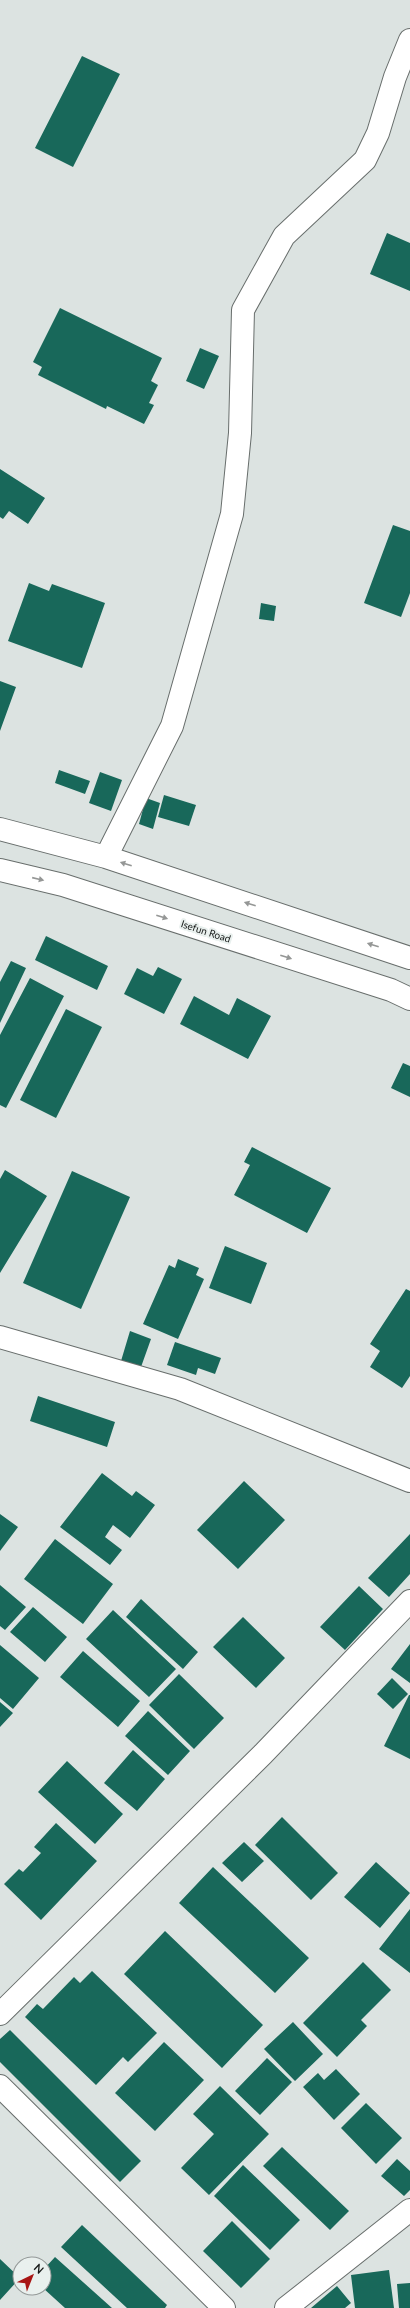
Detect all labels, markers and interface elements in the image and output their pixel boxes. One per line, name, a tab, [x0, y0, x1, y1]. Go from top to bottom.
one-way arrow	[120, 860, 132, 866]
one-way arrow	[32, 876, 44, 882]
one-way arrow	[243, 901, 255, 907]
one-way arrow	[157, 914, 169, 920]
street label: Isefun Road	[180, 917, 232, 945]
one-way arrow	[367, 942, 379, 948]
one-way arrow	[280, 954, 292, 960]
north arrow	[12, 2256, 52, 2296]
text: N	[32, 2261, 47, 2276]

